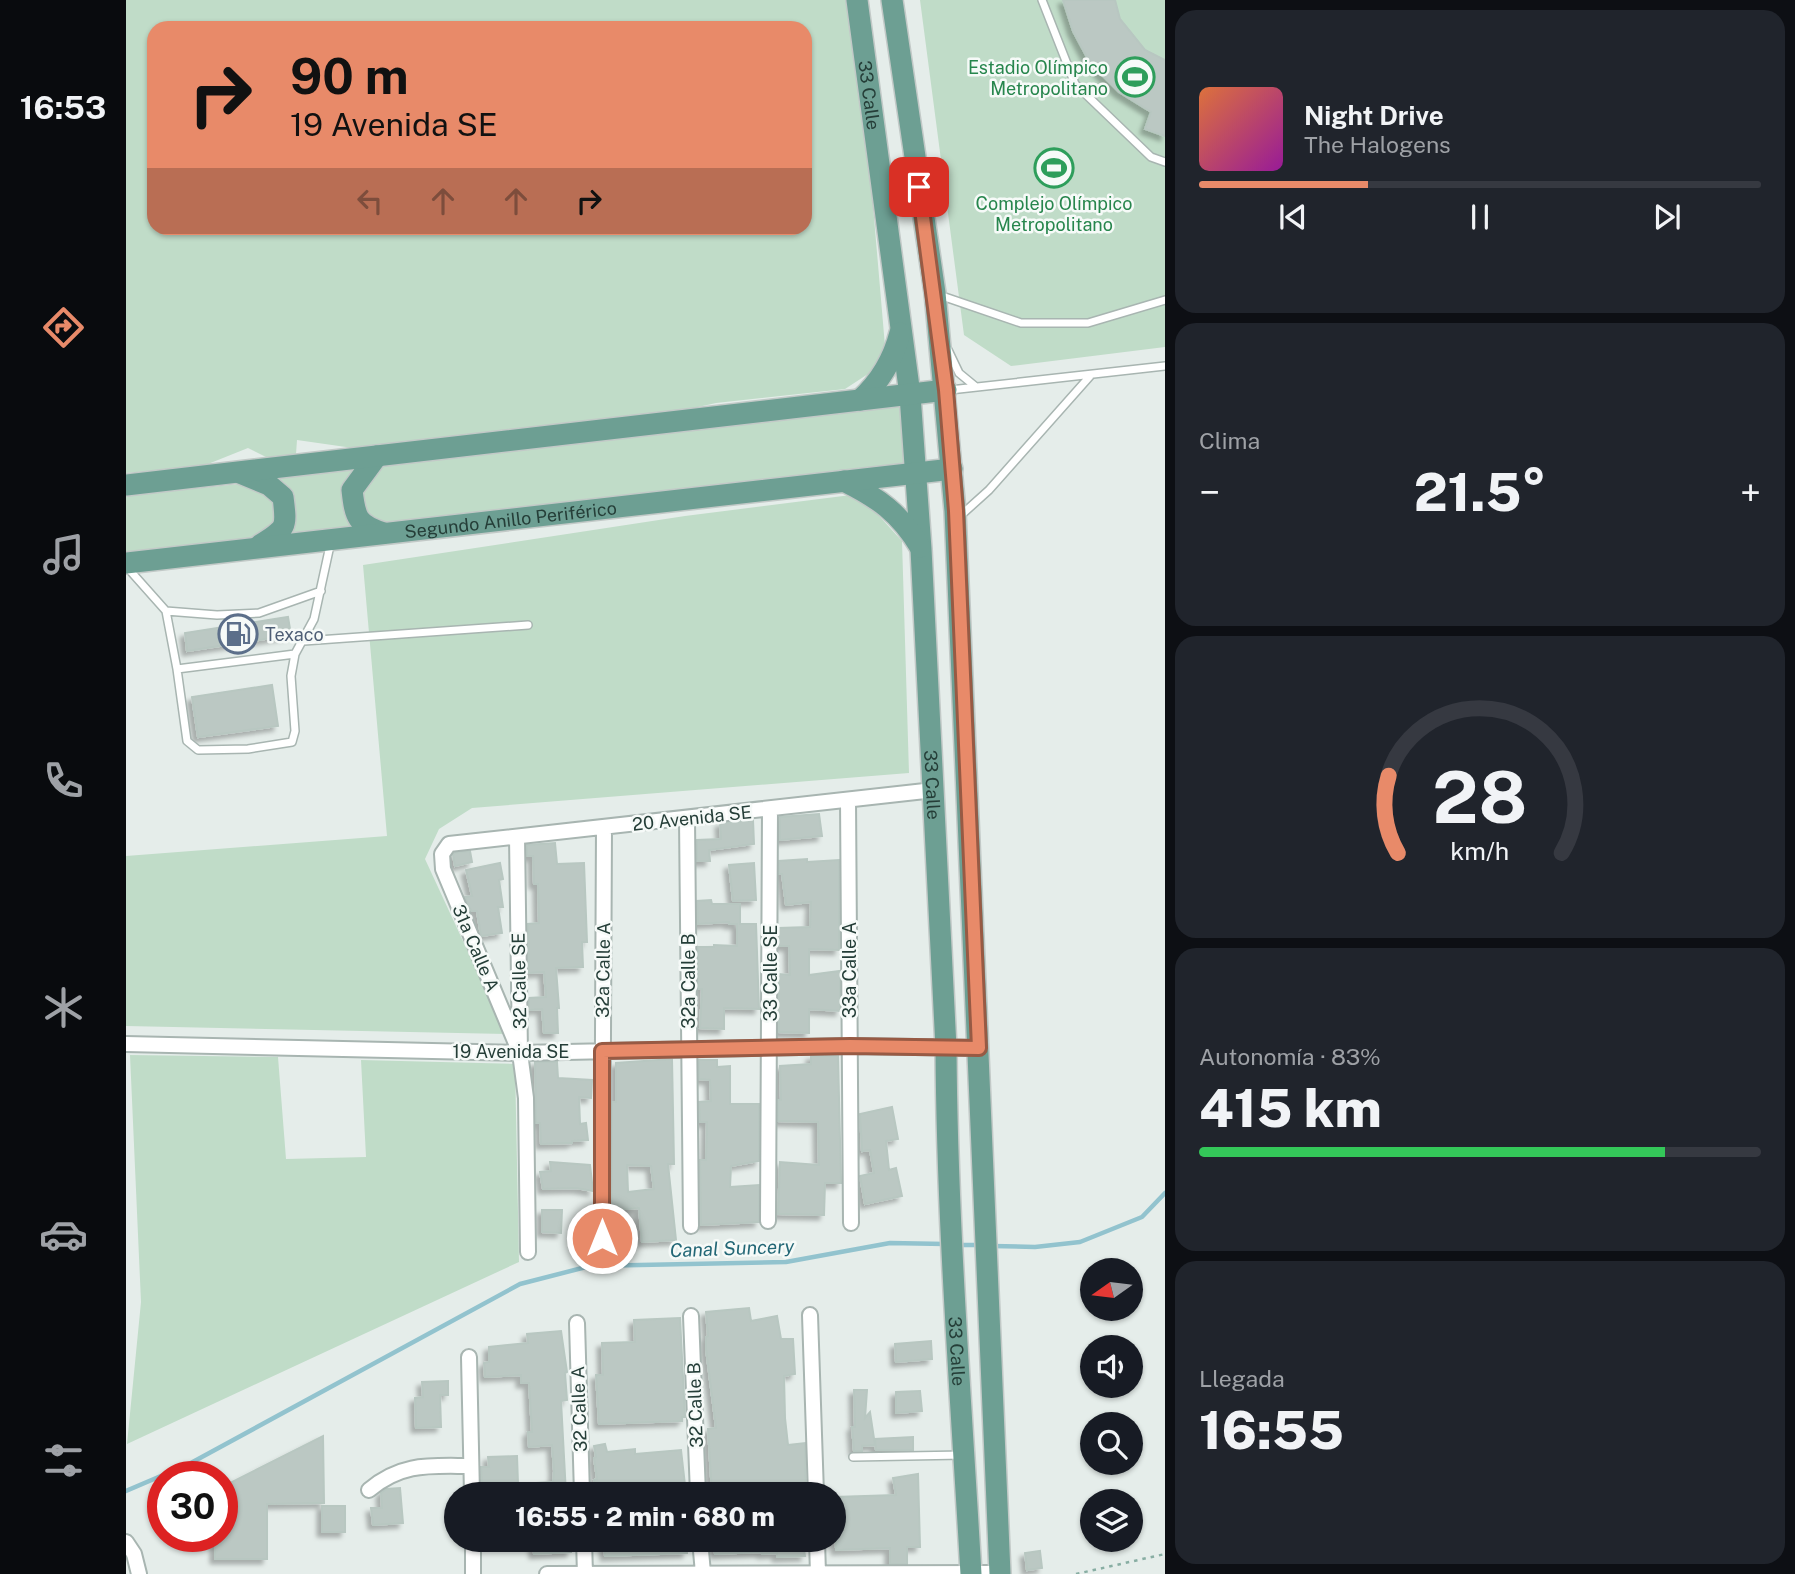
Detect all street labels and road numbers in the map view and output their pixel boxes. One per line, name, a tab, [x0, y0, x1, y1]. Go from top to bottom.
street label: 33 Calle	[855, 59, 885, 131]
street label: Segundo Anillo Periférico	[403, 497, 618, 542]
street label: 33 Calle	[921, 749, 945, 820]
street label: 20 Avenida SE	[631, 801, 753, 835]
street label: 31a Calle A	[448, 901, 504, 995]
street label: 32a Calle A	[592, 922, 614, 1018]
street label: 33a Calle A	[839, 922, 860, 1018]
street label: 33 Calle SE	[760, 925, 781, 1021]
street label: 32 Calle SE	[508, 933, 530, 1029]
street label: 32a Calle B	[678, 933, 699, 1029]
street label: 19 Avenida SE	[453, 1041, 569, 1062]
street label: 33 Calle	[945, 1316, 970, 1387]
street label: 32 Calle B	[683, 1362, 707, 1448]
street label: 32 Calle A	[567, 1365, 591, 1452]

